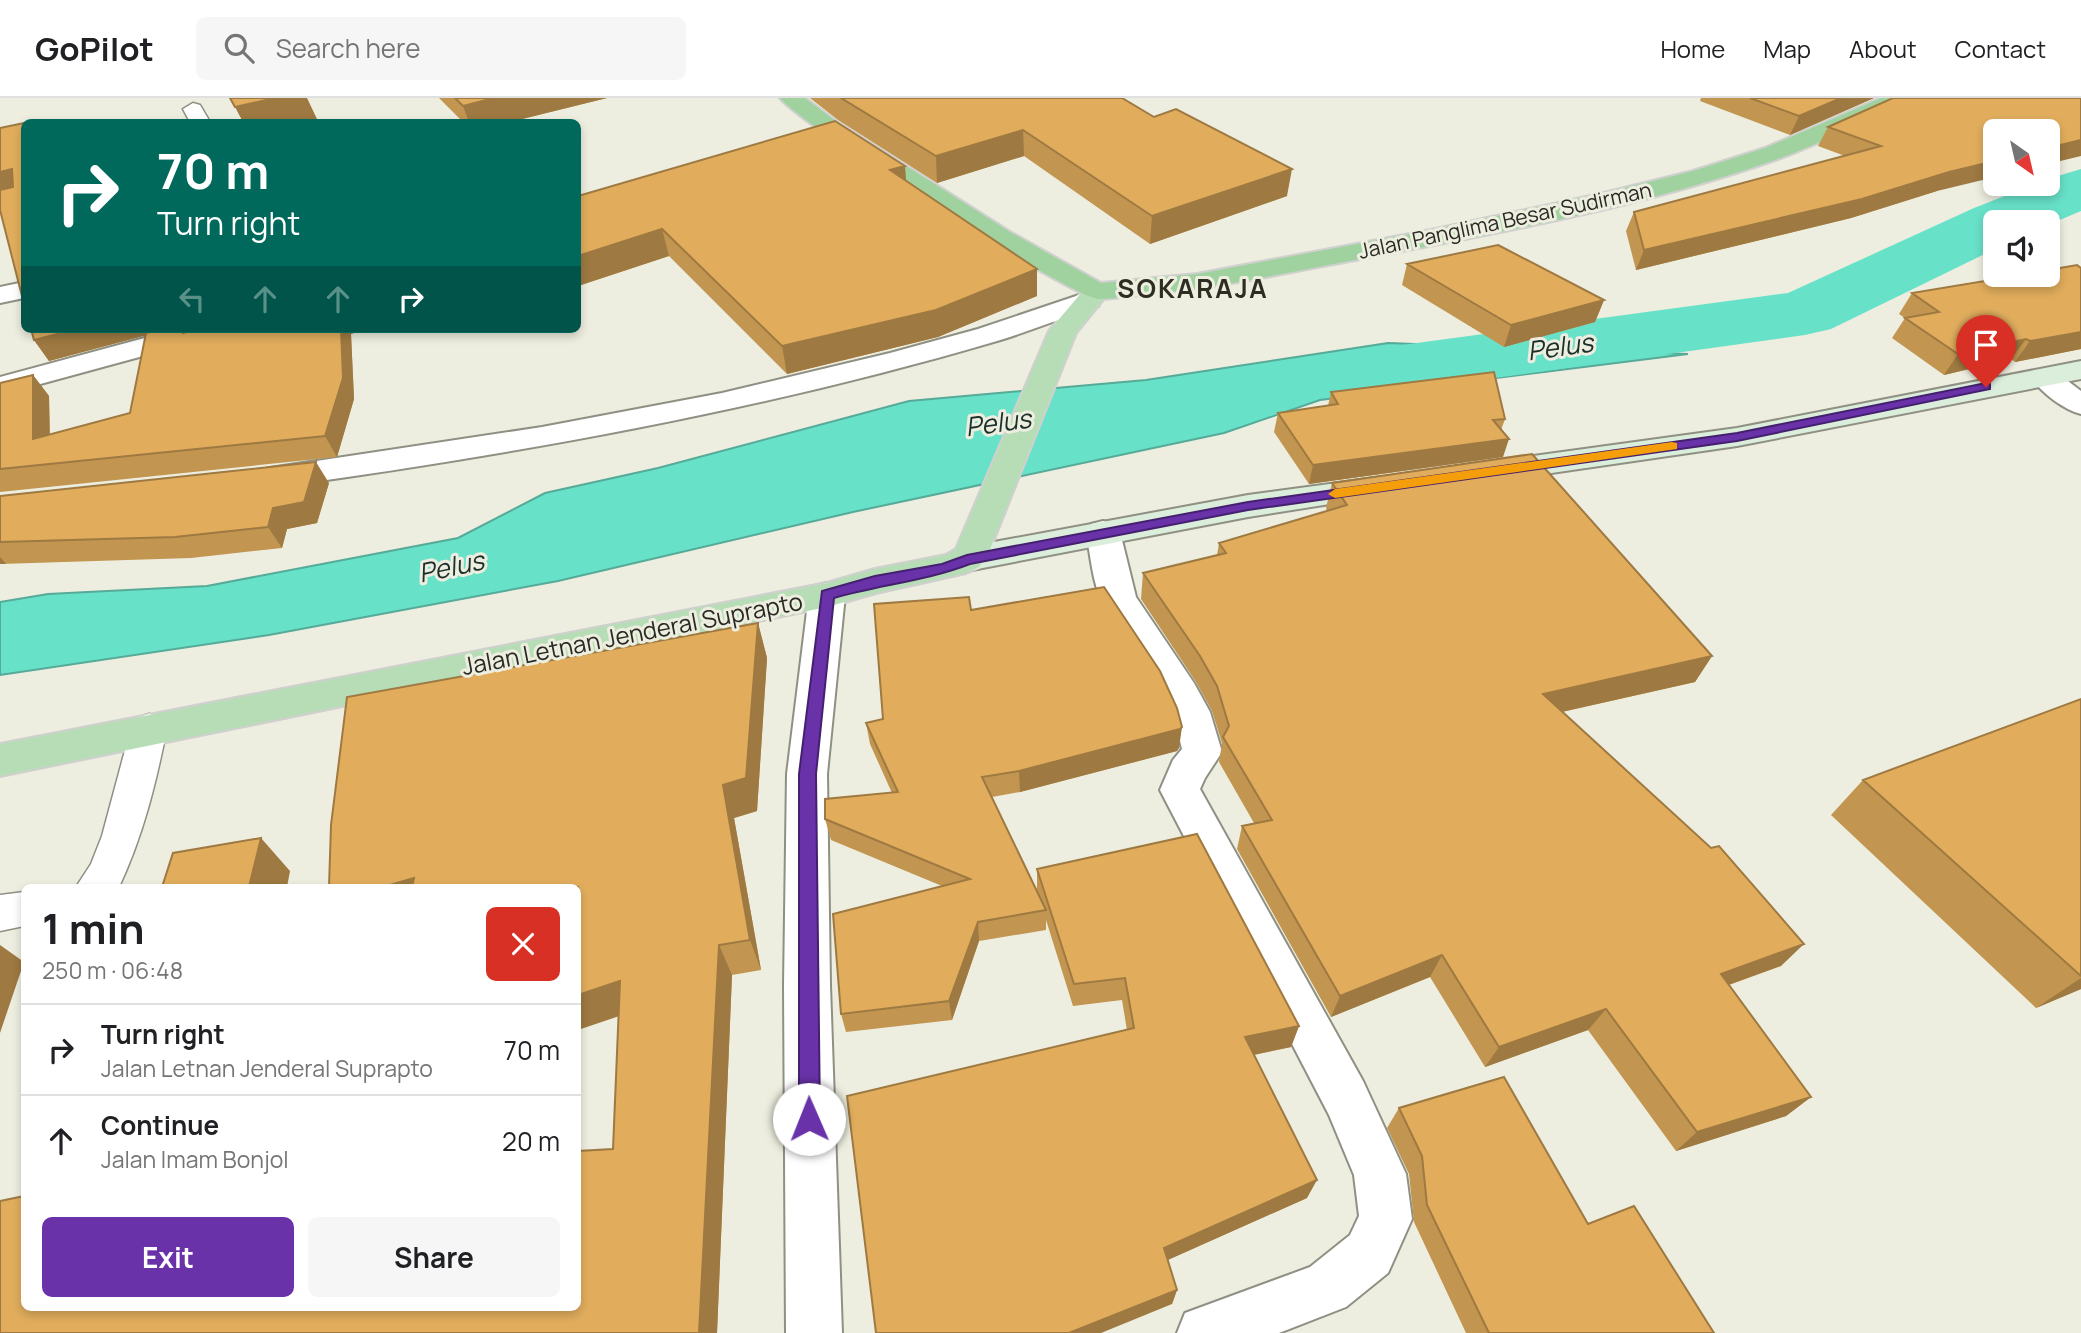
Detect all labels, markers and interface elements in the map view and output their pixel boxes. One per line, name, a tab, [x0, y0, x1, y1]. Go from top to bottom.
search box	[196, 17, 686, 80]
text: GoPilot	[35, 26, 154, 71]
icon: search	[220, 29, 258, 67]
text: Search here	[276, 30, 420, 66]
text: Home	[1660, 32, 1725, 65]
text: Map	[1763, 32, 1811, 65]
text: About	[1849, 32, 1917, 65]
text: Contact	[1955, 32, 2046, 65]
north arrow	[1983, 119, 2060, 196]
map controls	[1983, 119, 2060, 287]
text: 70 m	[157, 137, 269, 204]
icon: right	[42, 147, 133, 238]
street label: Jalan Panglima Besar Sudirman	[1356, 175, 1654, 265]
text: Turn right	[157, 201, 300, 245]
button: sound	[1983, 210, 2060, 287]
district label: SOKARAJA	[1117, 270, 1269, 306]
icon: left	[173, 280, 211, 318]
icon: ahead	[246, 280, 284, 318]
icon: ahead	[319, 280, 357, 318]
icon: right	[392, 280, 430, 318]
pin	[1956, 315, 2016, 387]
water label: Pelus	[1525, 323, 1597, 368]
icon: arrive	[1967, 326, 2005, 364]
water label: Pelus	[963, 399, 1035, 444]
water label: Pelus	[415, 541, 489, 590]
street label: Jalan Letnan Jenderal Suprapto	[459, 584, 805, 682]
text: 1 min	[42, 899, 145, 957]
button: close	[486, 907, 560, 981]
text: 250 m · 06:48	[42, 954, 183, 986]
text: Turn right	[101, 1016, 225, 1052]
icon: right	[42, 1031, 80, 1069]
text: 70 m	[504, 1032, 560, 1068]
text: Jalan Letnan Jenderal Suprapto	[101, 1052, 433, 1084]
position arrow	[772, 1082, 846, 1156]
text: Continue	[101, 1107, 219, 1143]
icon: ahead	[42, 1122, 80, 1160]
text: 20 m	[502, 1123, 560, 1159]
text: Jalan Imam Bonjol	[101, 1143, 289, 1175]
button: Exit	[42, 1217, 294, 1297]
button: Share	[308, 1217, 560, 1297]

